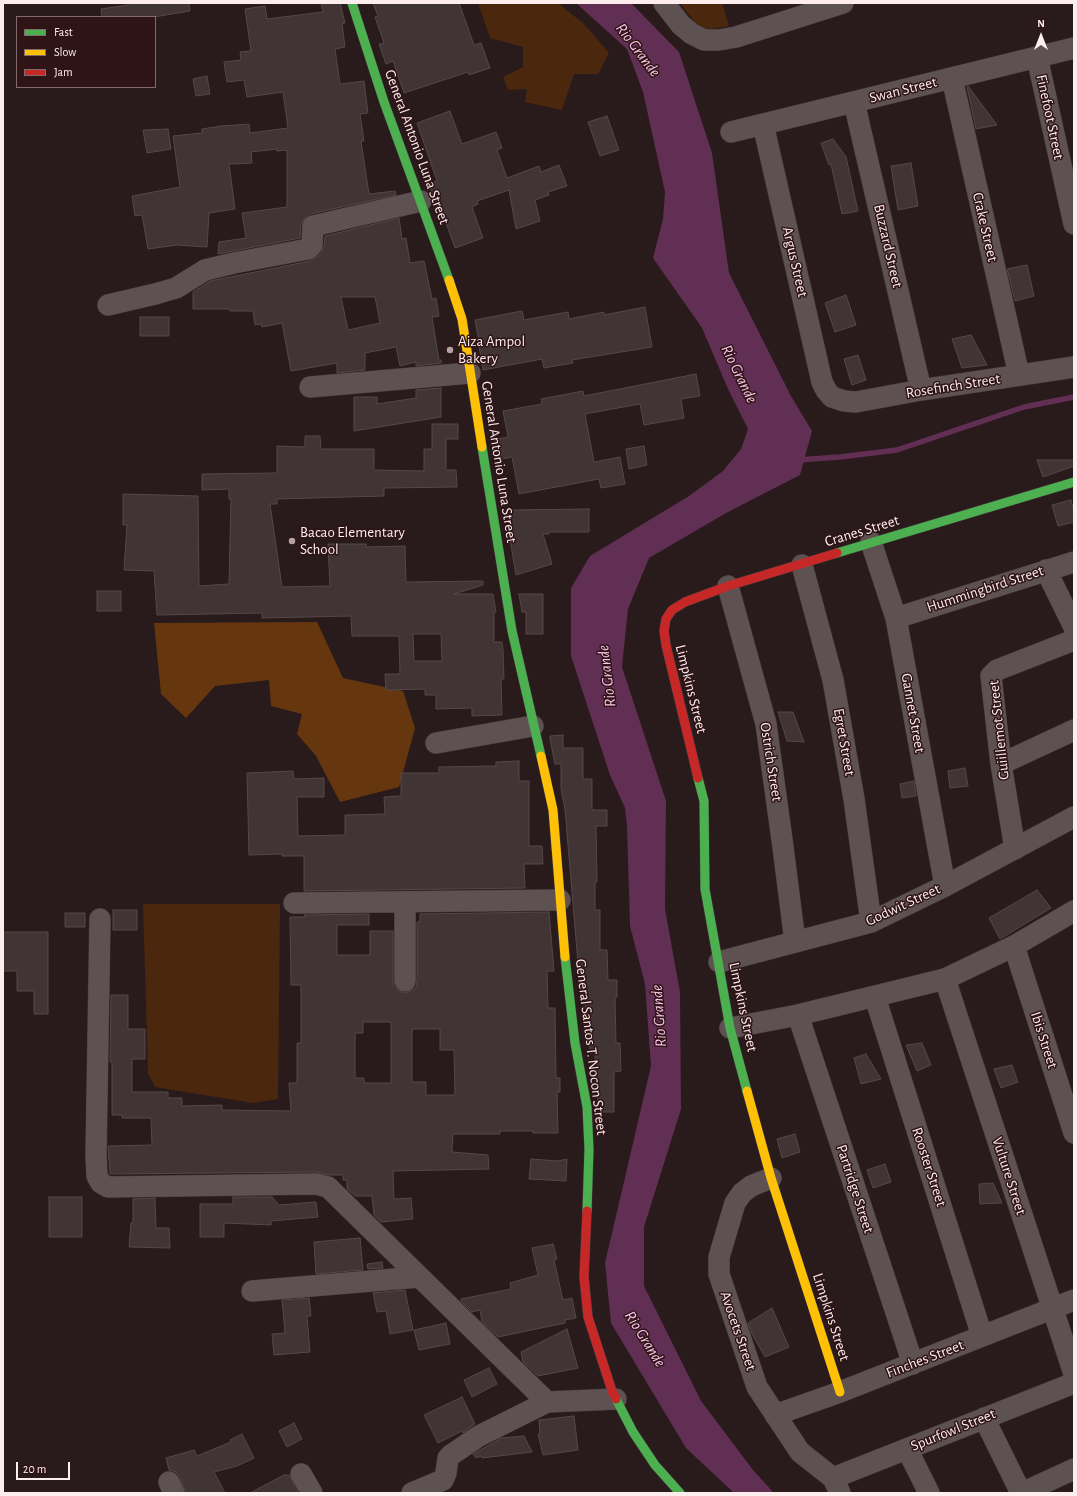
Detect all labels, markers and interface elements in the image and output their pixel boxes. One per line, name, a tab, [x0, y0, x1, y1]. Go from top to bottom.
legend	[16, 16, 156, 88]
north arrow	[1021, 16, 1061, 56]
text: N	[1037, 18, 1045, 29]
water label: Rio Grande	[612, 19, 664, 81]
text: Fast	[54, 26, 73, 38]
text: Slow	[54, 46, 76, 58]
text: Jam	[54, 66, 73, 78]
street label: General Antonio Luna Street	[381, 67, 453, 227]
street label: Swan Street	[867, 73, 939, 107]
street label: Finefoot Street	[1032, 73, 1068, 161]
street label: Crake Street	[968, 191, 1002, 263]
street label: Buzzard Street	[870, 202, 906, 290]
street label: Argus Street	[778, 225, 812, 299]
place label: Aiza Ampol Bakery	[458, 332, 525, 367]
water label: Rio Grande	[717, 342, 761, 406]
marker: Aiza Ampol Bakery	[445, 345, 455, 355]
street label: Rosefinch Street	[905, 370, 1001, 402]
street label: General Antonio Luna Street	[477, 380, 521, 544]
street label: Cranes Street	[823, 511, 901, 551]
place label: Bacao Elementary School	[300, 523, 405, 558]
marker: Bacao Elementary School	[287, 536, 297, 546]
street label: Hummingbird Street	[924, 562, 1046, 616]
street label: Limpkins Street	[671, 643, 711, 735]
water label: Rio Grande	[594, 644, 620, 708]
street label: Gannet Street	[897, 672, 929, 754]
street label: Guiillemot Street	[985, 679, 1013, 781]
street label: Egret Street	[829, 707, 859, 777]
street label: Ostrich Street	[756, 721, 786, 803]
street label: Godwit Street	[863, 880, 943, 930]
street label: General Santos T. Nocon Street	[571, 958, 611, 1136]
street label: Limpkins Street	[725, 961, 761, 1053]
water label: Rio Grande	[647, 984, 671, 1048]
street label: Ibis Street	[1026, 1009, 1062, 1071]
street label: Rooster Street	[908, 1125, 950, 1209]
street label: Vulture Street	[988, 1135, 1030, 1217]
street label: Partridge Street	[832, 1142, 878, 1236]
street label: Limpkins Street	[808, 1271, 854, 1363]
street label: Avocets Street	[716, 1289, 760, 1373]
water label: Rio Grande	[620, 1307, 670, 1371]
street label: Finches Street	[884, 1336, 966, 1382]
street label: Spurfowl Street	[908, 1405, 998, 1455]
scale bar	[18, 1454, 72, 1480]
text: 20 m	[23, 1463, 46, 1475]

